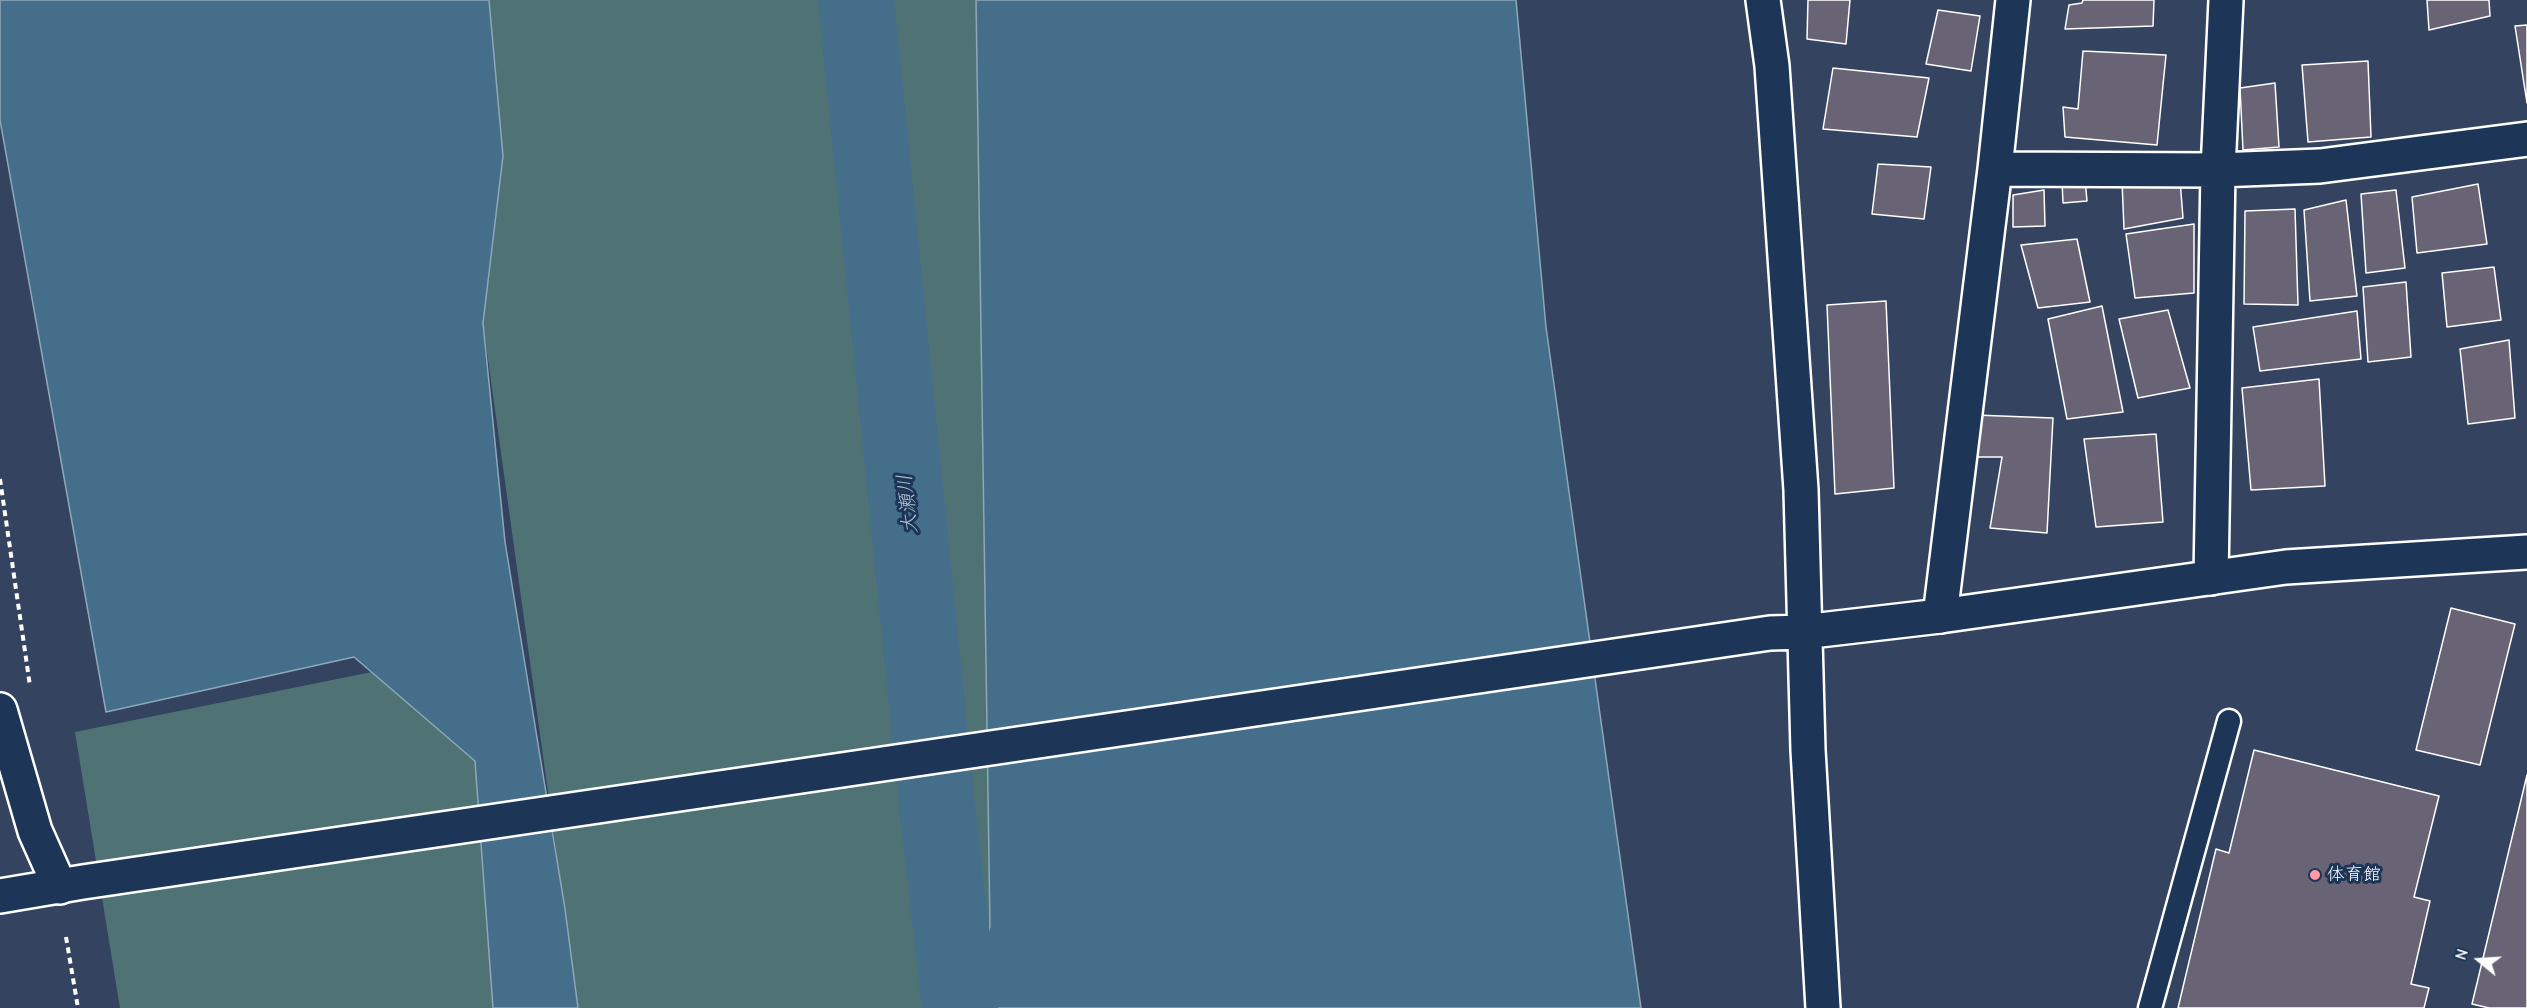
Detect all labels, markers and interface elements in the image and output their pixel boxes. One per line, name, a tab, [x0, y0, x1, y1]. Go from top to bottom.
water label: 大瀬川	[893, 473, 923, 535]
place label: 体育館	[2327, 864, 2381, 886]
marker: 体育館	[2308, 868, 2322, 882]
north arrow	[2449, 930, 2509, 990]
text: N	[2452, 947, 2472, 962]

